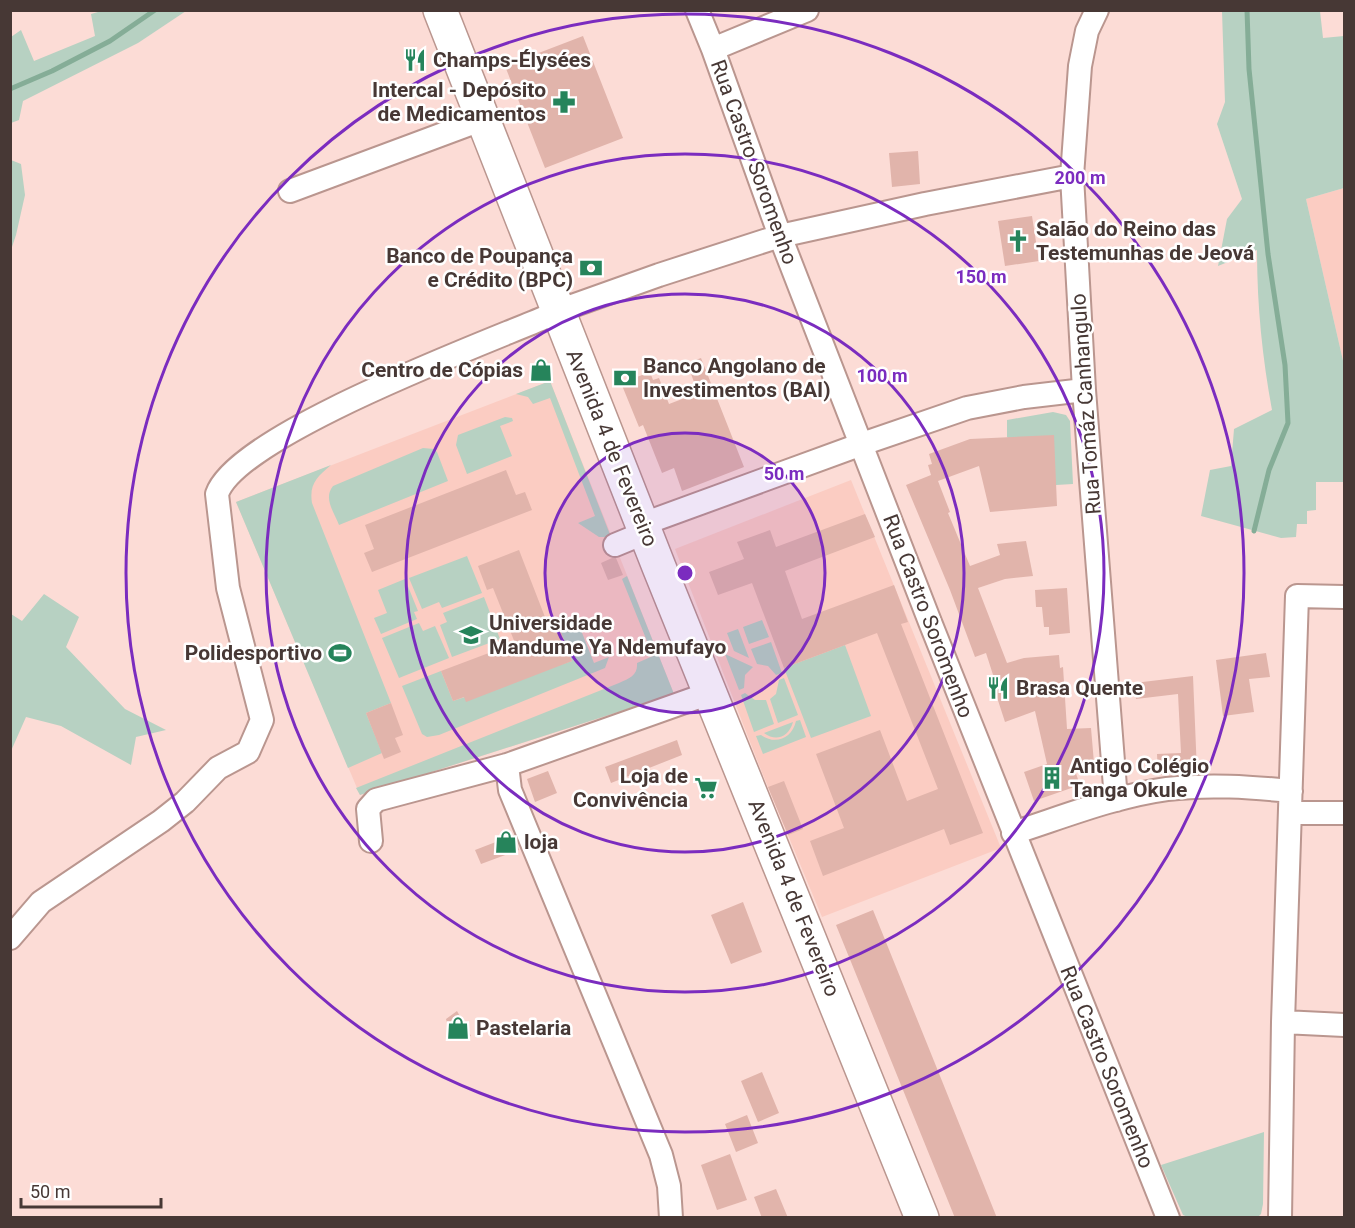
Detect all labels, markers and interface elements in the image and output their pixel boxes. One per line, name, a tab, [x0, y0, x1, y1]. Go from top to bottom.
restaurant icon: Champs-Élysées	[402, 47, 428, 73]
place label: Champs-Élysées	[433, 48, 591, 72]
street label: Rua Castro Soromenho	[706, 56, 802, 268]
place label: Intercal - Depósito de Medicamentos	[372, 78, 546, 126]
pharmacy icon: Intercal - Depósito de Medicamentos	[551, 89, 577, 115]
text: 200 m	[1054, 167, 1106, 188]
place label: Salão do Reino das Testemunhas de Jeová	[1036, 217, 1254, 265]
church icon: Salão do Reino das Testemunhas de Jeová	[1005, 228, 1031, 254]
place label: Banco de Poupança e Crédito (BPC)	[386, 244, 573, 292]
bank icon: Banco de Poupança e Crédito (BPC)	[578, 255, 604, 281]
text: 150 m	[955, 266, 1007, 287]
street label: Rua Tomáz Canhangulo	[1066, 293, 1106, 515]
street label: Avenida 4 de Fevereiro	[561, 346, 663, 550]
place label: Banco Angolano de Investimentos (BAI)	[643, 354, 831, 402]
shop icon: Centro de Cópias	[528, 357, 554, 383]
place label: Centro de Cópias	[361, 358, 523, 382]
bank icon: Banco Angolano de Investimentos (BAI)	[612, 365, 638, 391]
text: 100 m	[856, 365, 908, 386]
text: 50 m	[764, 463, 804, 484]
street label: Rua Castro Soromenho	[878, 511, 978, 721]
centre of rings	[675, 563, 695, 583]
place label: Universidade Mandume Ya Ndemufayo	[489, 611, 726, 659]
school or university icon: Universidade Mandume Ya Ndemufayo	[458, 622, 484, 648]
sports icon: Polidesportivo	[327, 640, 353, 666]
place label: Polidesportivo	[185, 641, 322, 665]
restaurant icon: Brasa Quente	[985, 675, 1011, 701]
place label: Brasa Quente	[1016, 676, 1143, 700]
place label: Antigo Colégio Tanga Okule	[1070, 754, 1209, 802]
place label: Loja de Convivência	[573, 764, 688, 812]
building icon: Antigo Colégio Tanga Okule	[1039, 765, 1065, 791]
supermarket icon: Loja de Convivência	[693, 775, 719, 801]
street label: Avenida 4 de Fevereiro	[743, 796, 845, 1000]
shop icon: loja	[493, 829, 519, 855]
place label: loja	[524, 830, 558, 854]
street label: Rua Castro Soromenho	[1055, 962, 1159, 1172]
shop icon: Pastelaria	[445, 1015, 471, 1041]
place label: Pastelaria	[476, 1016, 571, 1040]
scale bar	[21, 1171, 160, 1209]
text: 50 m	[30, 1181, 70, 1202]

